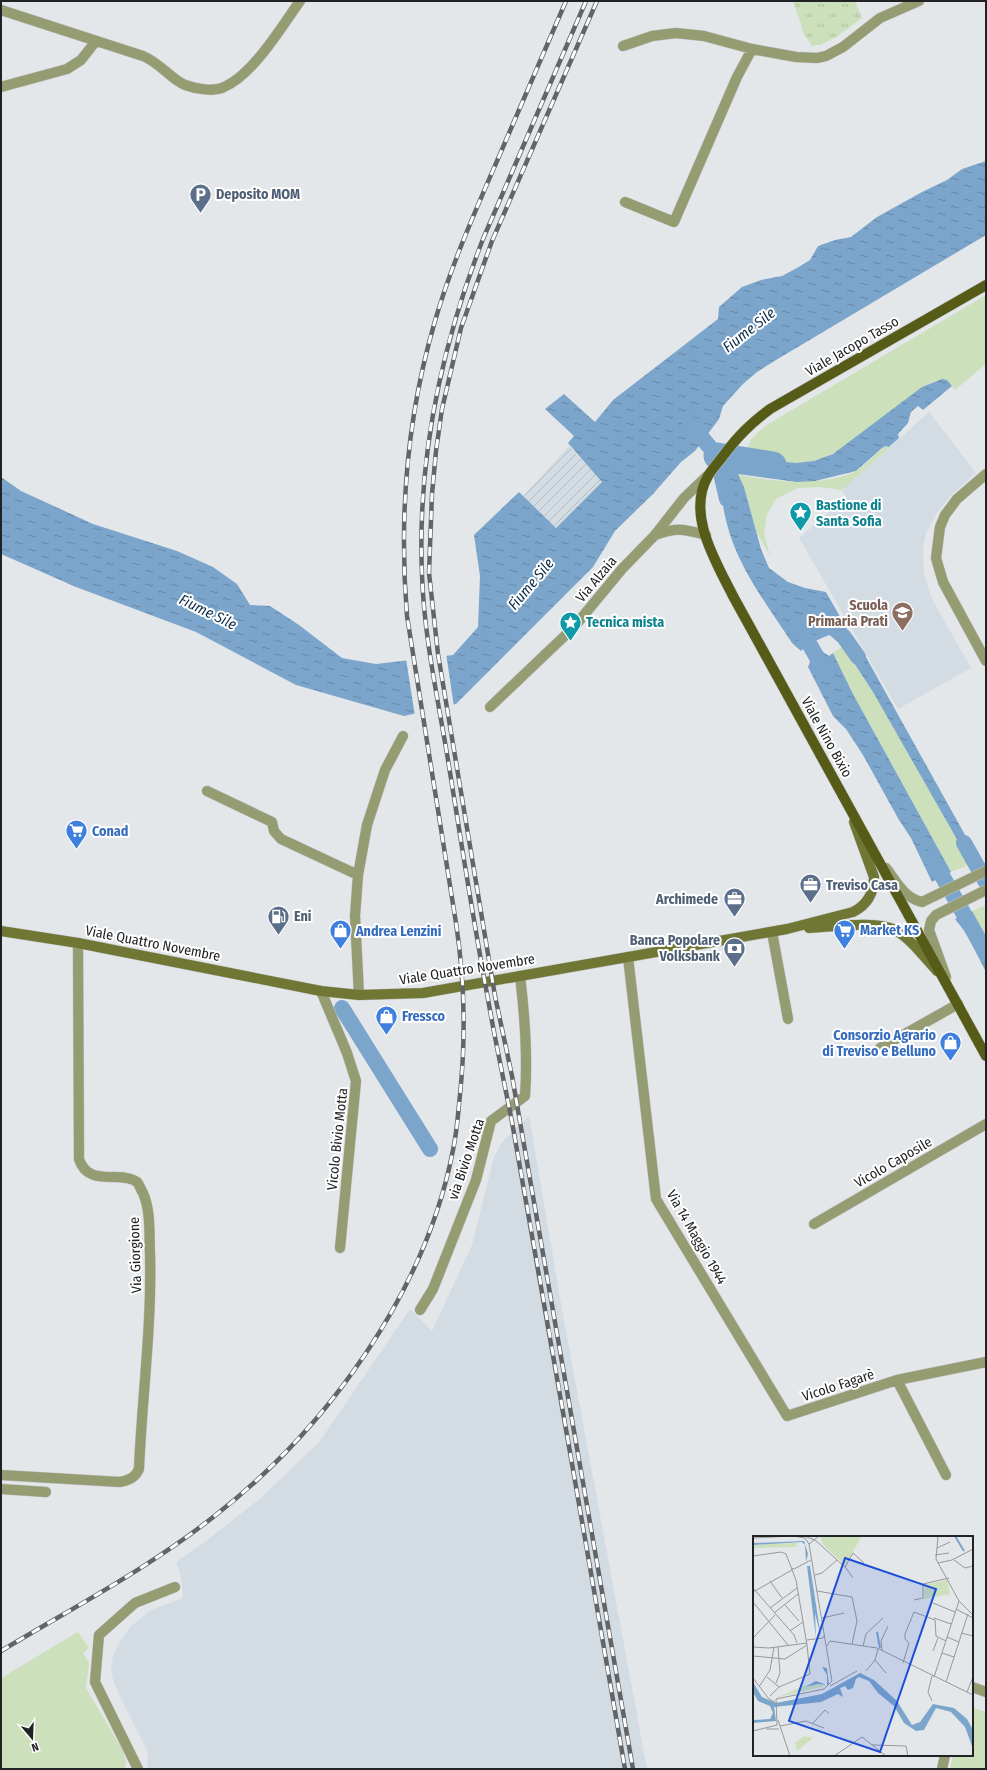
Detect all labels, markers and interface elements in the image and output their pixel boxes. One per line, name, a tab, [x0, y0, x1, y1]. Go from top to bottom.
parking icon: Deposito MOM	[187, 181, 213, 214]
place label: Deposito MOM	[216, 186, 300, 203]
water label: Fiume Sile	[719, 304, 779, 356]
street label: Viale Jacopo Tasso	[803, 313, 902, 380]
place label: Bastione di Santa Sofia	[816, 497, 882, 530]
place icon: Bastione di Santa Sofia	[788, 500, 814, 533]
street label: Via Alzaia	[572, 553, 621, 606]
water label: Fiume Sile	[504, 555, 558, 613]
water label: Fiume Sile	[176, 590, 240, 634]
place label: Scuola Primaria Prati	[808, 597, 888, 630]
school or university icon: Scuola Primaria Prati	[890, 600, 916, 633]
place icon: Tecnica mista	[557, 609, 583, 642]
place label: Tecnica mista	[586, 614, 664, 631]
street label: Viale Nino Bixio	[797, 694, 856, 780]
supermarket icon: Conad	[63, 818, 89, 851]
place label: Conad	[92, 823, 128, 840]
office icon: Treviso Casa	[798, 872, 824, 905]
place label: Treviso Casa	[826, 877, 898, 894]
office icon: Archimede	[721, 886, 747, 919]
place label: Archimede	[655, 891, 718, 908]
fuel station icon: Eni	[265, 903, 291, 936]
place label: Eni	[294, 908, 312, 925]
supermarket icon: Market KS	[832, 917, 858, 950]
shop icon: Andrea Lenzini	[327, 918, 353, 951]
street label: Viale Quattro Novembre	[84, 922, 222, 965]
place label: Market KS	[860, 922, 919, 939]
place label: Andrea Lenzini	[355, 923, 442, 940]
place label: Banca Popolare Volksbank	[630, 932, 721, 965]
bank icon: Banca Popolare Volksbank	[722, 935, 748, 968]
street label: Viale Quattro Novembre	[398, 950, 536, 989]
shop icon: Fressco	[373, 1003, 399, 1036]
place label: Fressco	[402, 1008, 446, 1025]
place label: Consorzio Agrario di Treviso e Belluno	[822, 1027, 937, 1060]
shop icon: Consorzio Agrario di Treviso e Belluno	[938, 1030, 964, 1063]
street label: Vicolo Bivio Motta	[324, 1087, 351, 1191]
street label: via Bivio Motta	[445, 1116, 488, 1202]
street label: Vicolo Caposile	[851, 1133, 935, 1191]
street label: Via 14 Maggio 1944	[663, 1187, 731, 1288]
street label: Via Giorgione	[126, 1217, 145, 1293]
street label: Vicolo Fagarè	[800, 1366, 876, 1405]
inset map	[753, 1536, 973, 1756]
north arrow	[12, 1718, 52, 1758]
text: N	[30, 1740, 40, 1754]

